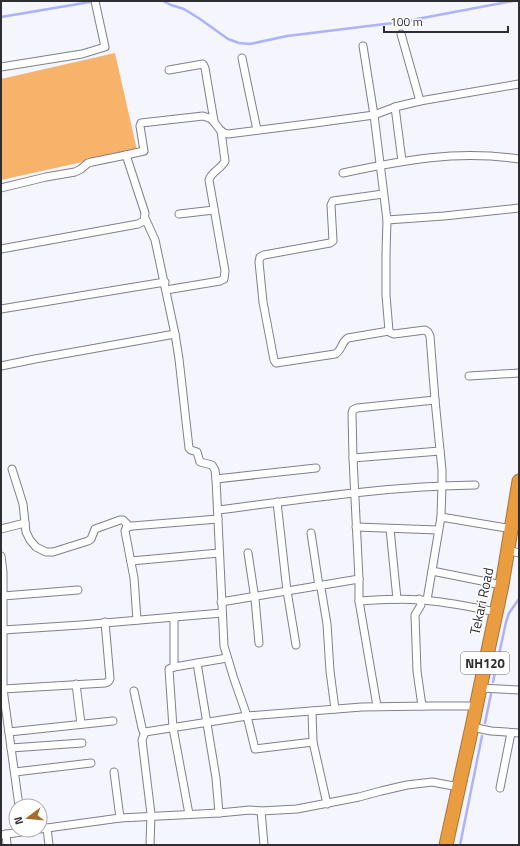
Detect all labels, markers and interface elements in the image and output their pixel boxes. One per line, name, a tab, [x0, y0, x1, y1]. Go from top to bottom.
scale bar	[384, 8, 508, 34]
text: 100 m	[390, 12, 423, 31]
street label: Tekari Road	[464, 565, 498, 637]
road number: NH120	[461, 652, 509, 674]
north arrow	[8, 798, 48, 838]
text: N	[10, 815, 27, 827]

